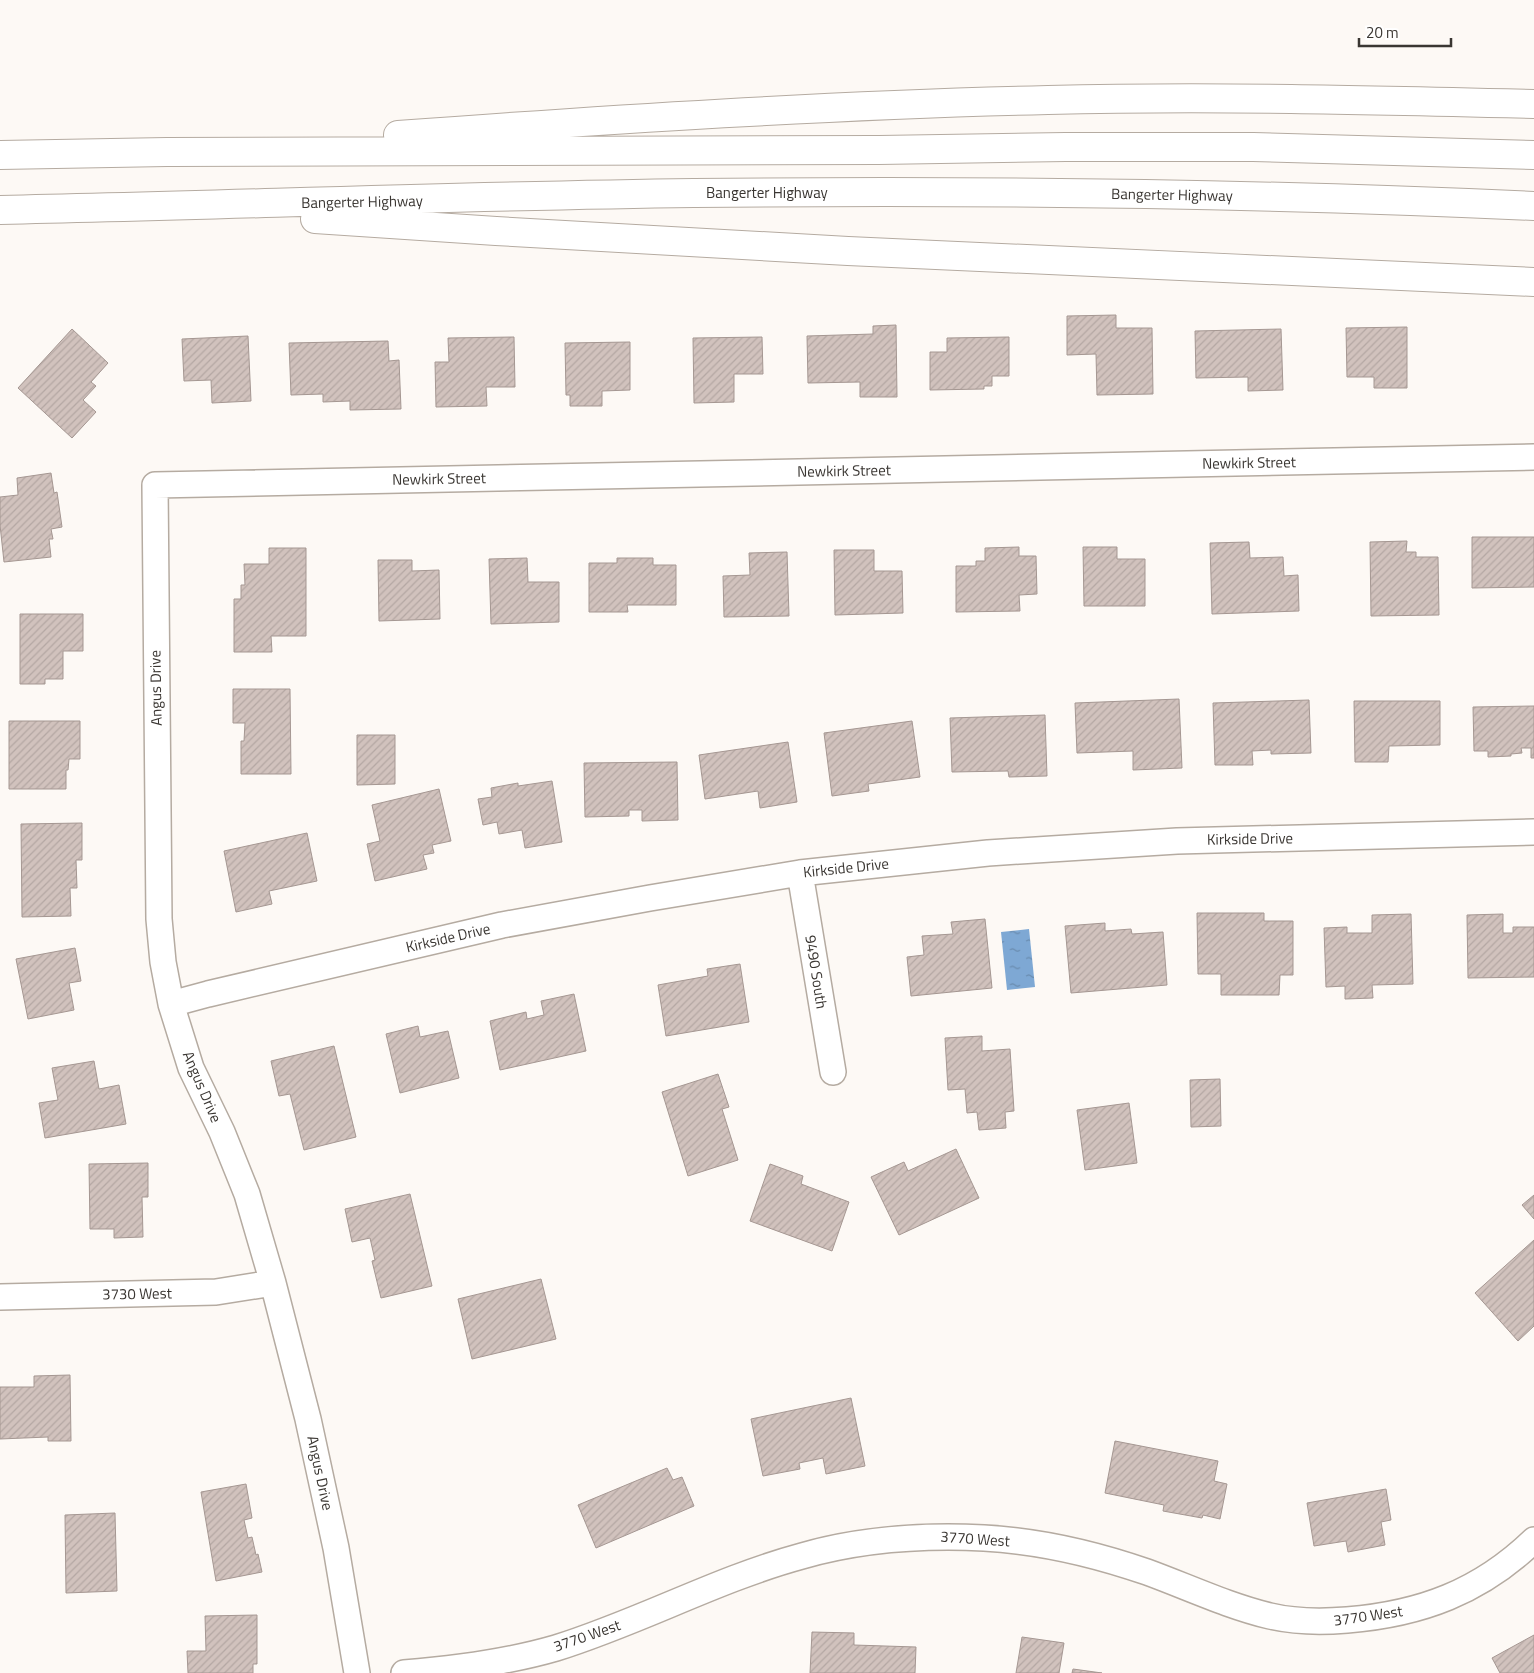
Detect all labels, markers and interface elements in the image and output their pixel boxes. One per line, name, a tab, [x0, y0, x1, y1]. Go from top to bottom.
scale bar	[1359, 15, 1452, 47]
text: 20 m	[1366, 21, 1399, 44]
street label: Bangerter Highway	[706, 181, 828, 204]
street label: Bangerter Highway	[1111, 182, 1233, 207]
street label: Bangerter Highway	[301, 189, 423, 214]
street label: Newkirk Street	[1202, 450, 1297, 475]
street label: Newkirk Street	[797, 458, 892, 483]
street label: Newkirk Street	[392, 466, 487, 491]
street label: Angus Drive	[143, 650, 168, 726]
street label: Kirkside Drive	[1207, 826, 1293, 851]
street label: Kirkside Drive	[802, 852, 890, 883]
street label: Kirkside Drive	[403, 917, 492, 958]
street label: 9490 South	[799, 933, 834, 1010]
street label: Angus Drive	[177, 1047, 228, 1126]
street label: 3730 West	[102, 1281, 173, 1306]
street label: Angus Drive	[301, 1433, 340, 1512]
street label: 3770 West	[939, 1525, 1011, 1552]
street label: 3770 West	[1332, 1599, 1405, 1632]
street label: 3770 West	[550, 1613, 624, 1658]

